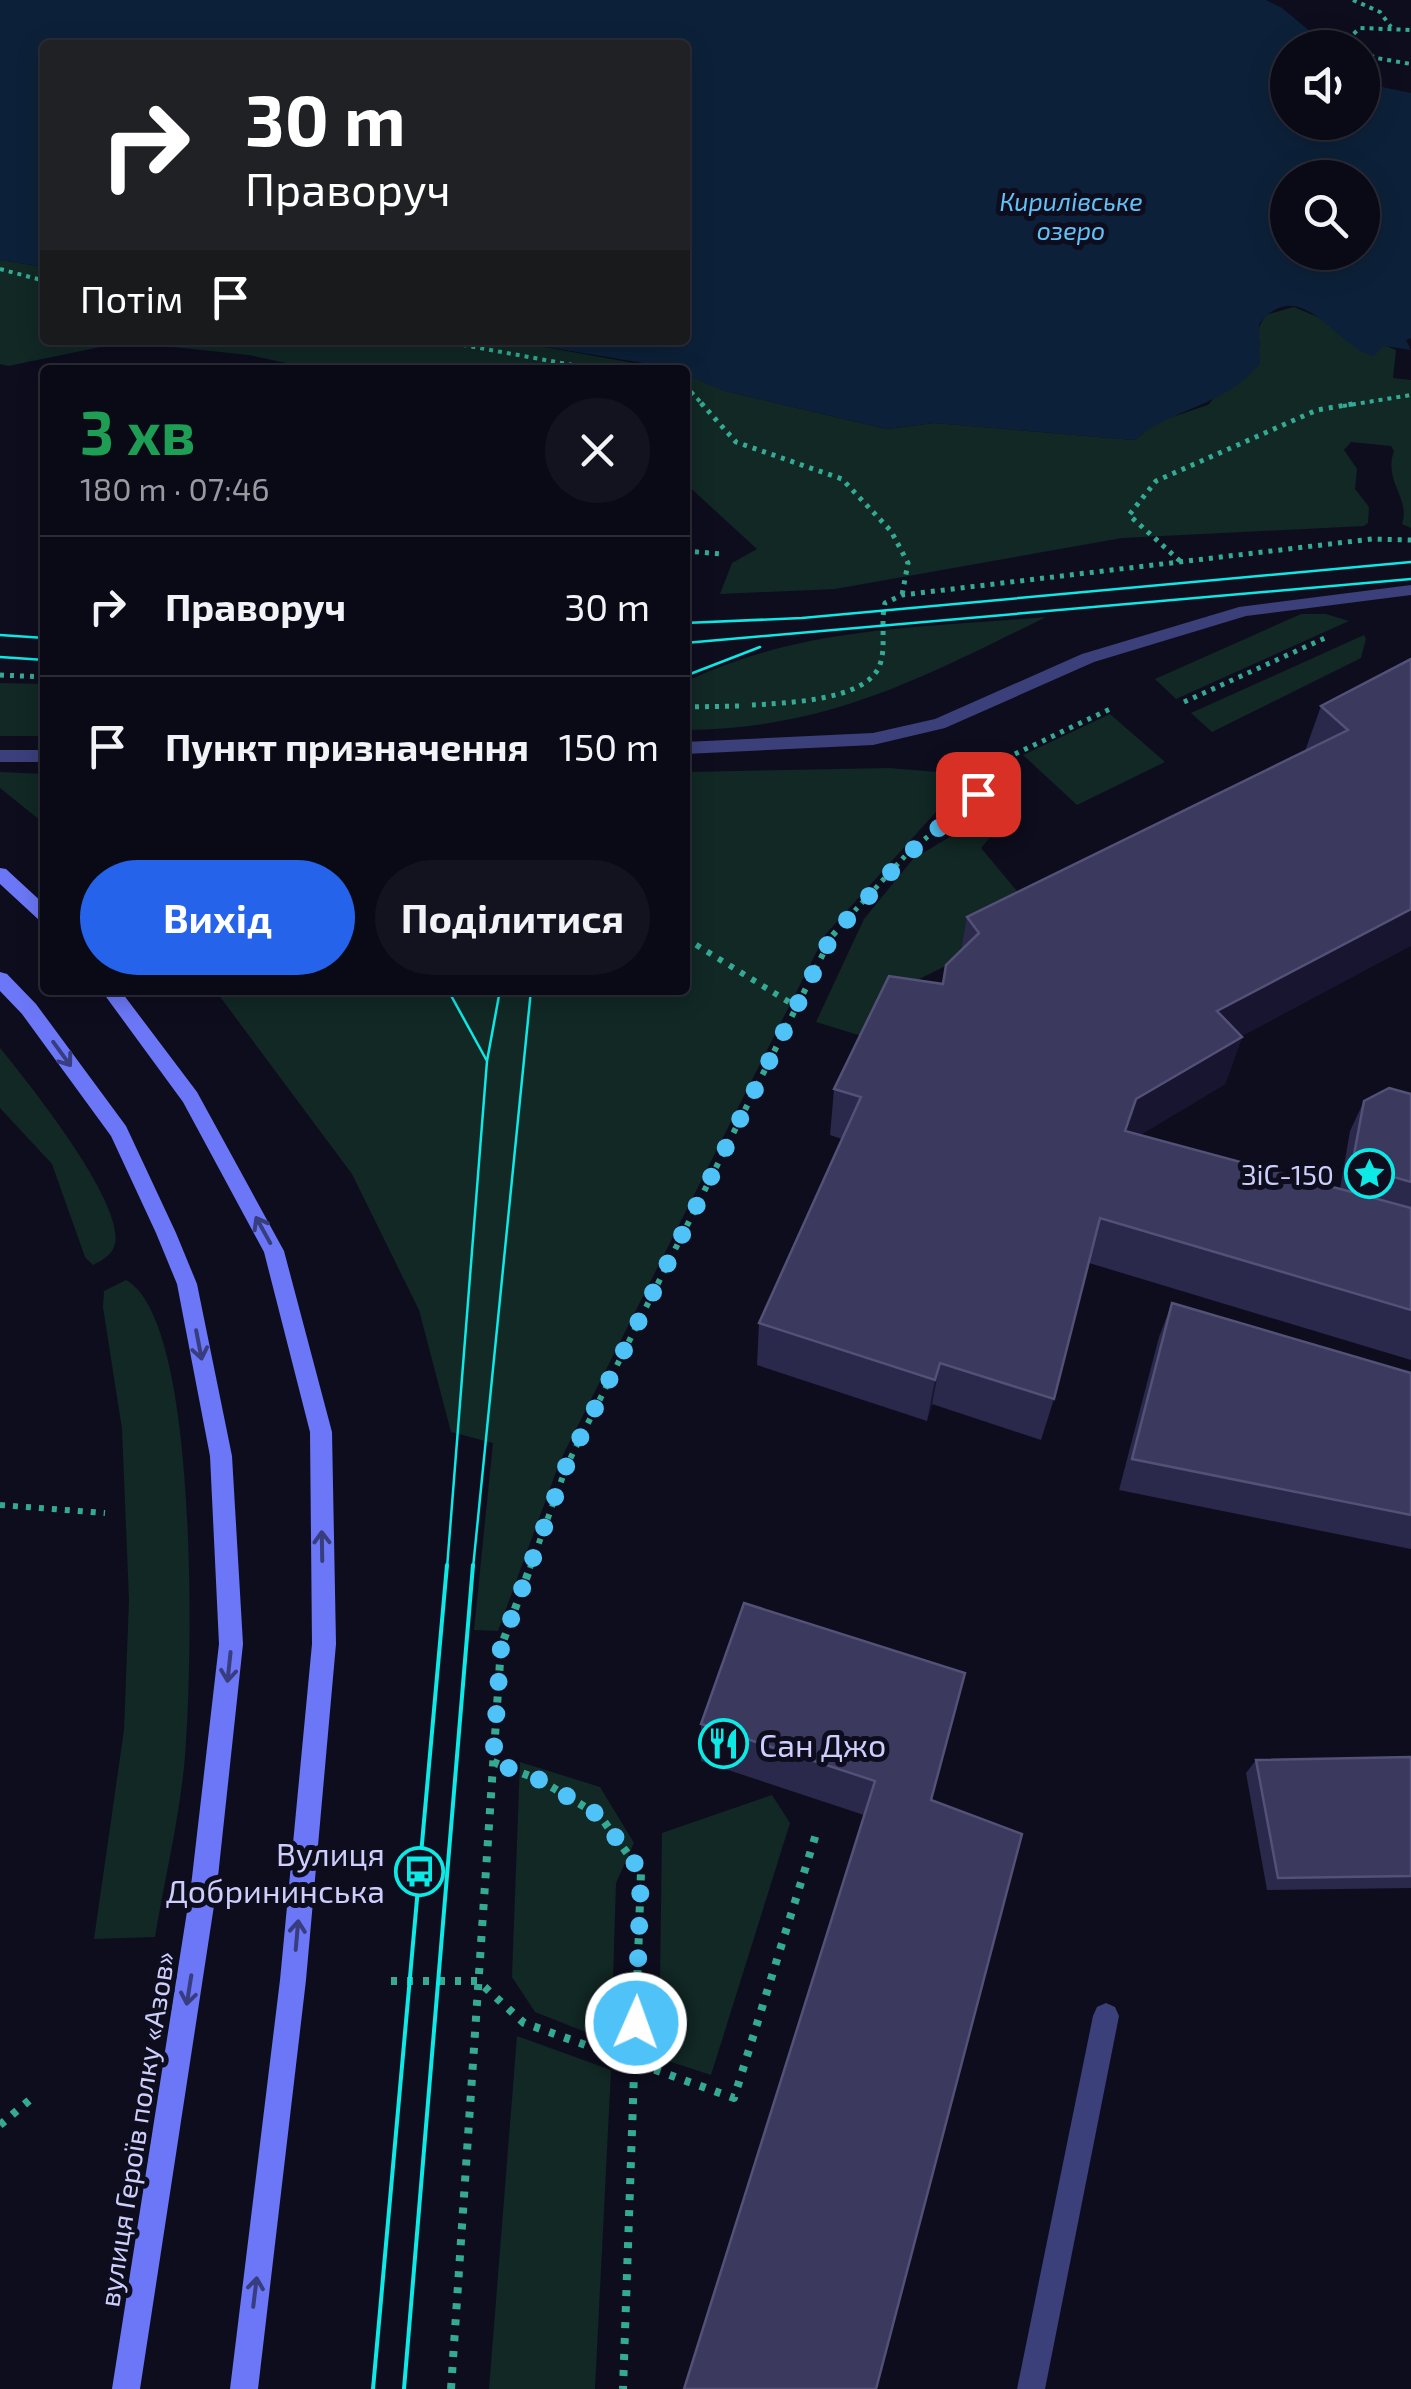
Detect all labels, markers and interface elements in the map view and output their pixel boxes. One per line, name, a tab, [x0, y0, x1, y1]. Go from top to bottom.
map controls	[1270, 30, 1380, 270]
button: sound	[1270, 30, 1380, 140]
text: 30 m	[245, 76, 406, 160]
icon: right	[80, 80, 210, 210]
button: search	[1270, 160, 1380, 270]
text: Праворуч	[245, 161, 451, 215]
water label: Кирилівське озеро	[999, 186, 1143, 245]
icon: arrive	[203, 270, 258, 325]
text: Потім	[80, 275, 183, 321]
text: 3 хв	[80, 395, 196, 467]
button: close	[545, 398, 650, 503]
text: 180 m · 07:46	[80, 469, 270, 507]
icon: right	[80, 579, 135, 634]
text: Праворуч	[165, 583, 346, 629]
text: 30 m	[564, 583, 650, 629]
icon: arrive	[80, 719, 135, 774]
text: Пункт призначення	[165, 723, 529, 769]
text: 150 m	[559, 723, 659, 769]
pin	[936, 752, 1021, 837]
icon: arrive	[951, 767, 1006, 822]
button: Вихід	[80, 860, 355, 975]
button: Поділитися	[375, 860, 650, 975]
one-way arrow	[51, 1040, 72, 1068]
place icon: ЗіС-150	[1343, 1148, 1395, 1200]
place label: ЗіС-150	[1241, 1157, 1334, 1191]
one-way arrow	[252, 1215, 272, 1245]
one-way arrow	[191, 1328, 210, 1360]
one-way arrow	[313, 1531, 332, 1563]
one-way arrow	[219, 1651, 238, 1683]
restaurant icon: Сан Джо	[698, 1718, 750, 1770]
place label: Сан Джо	[759, 1725, 886, 1763]
place label: Вулиця Добрининська	[166, 1834, 385, 1909]
bus stop icon: Вулиця Добрининська	[394, 1845, 446, 1897]
one-way arrow	[287, 1919, 306, 1951]
street label: вулиця Героїв полку «Азов»	[91, 1949, 181, 2309]
position arrow	[584, 1971, 688, 2075]
one-way arrow	[179, 1973, 197, 2006]
one-way arrow	[247, 2277, 265, 2309]

